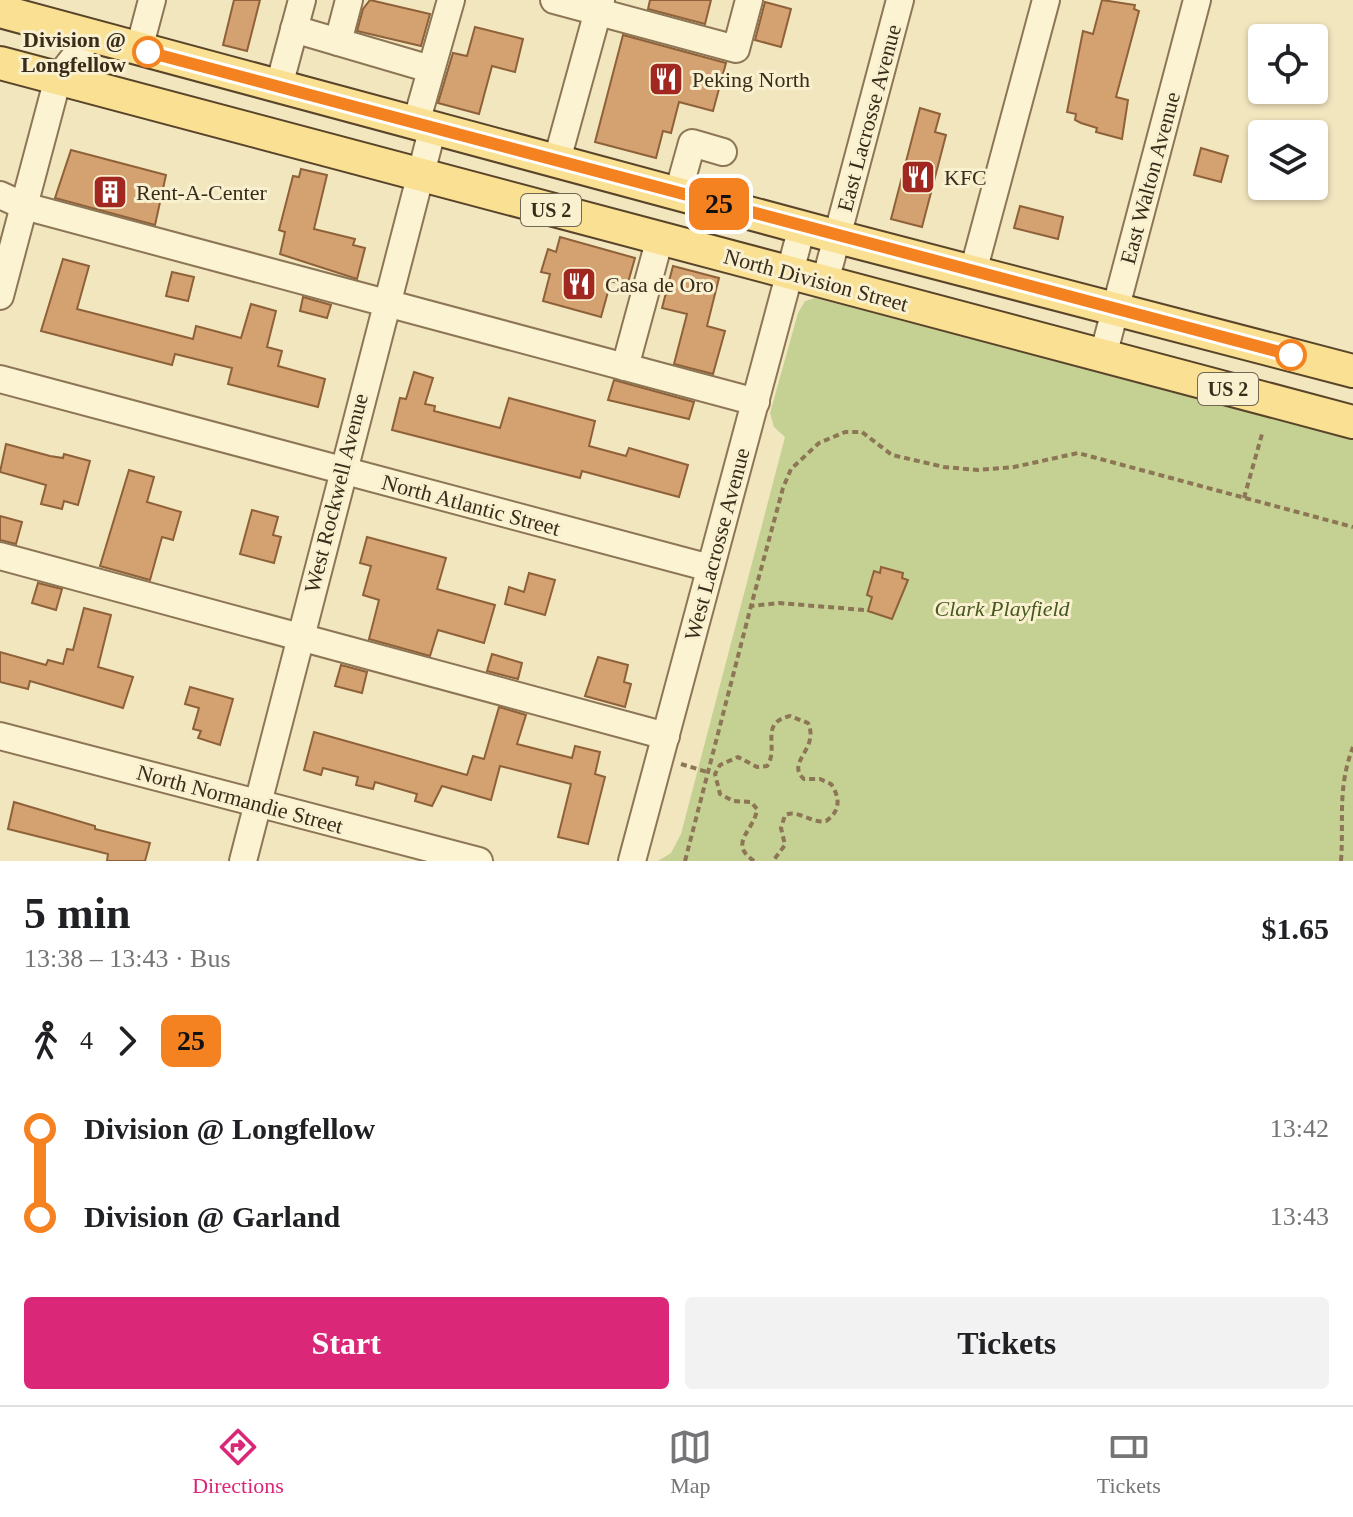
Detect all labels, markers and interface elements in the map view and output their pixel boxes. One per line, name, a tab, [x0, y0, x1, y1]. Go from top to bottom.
street label: East Lacrosse Avenue	[832, 22, 906, 214]
map controls	[1248, 24, 1328, 200]
button: locate	[1248, 24, 1328, 104]
place label: Division @ Longfellow	[21, 27, 126, 77]
marker: Division @ Longfellow	[133, 37, 163, 67]
restaurant icon: Peking North	[647, 60, 685, 98]
place label: Peking North	[692, 67, 810, 92]
street label: East Walton Avenue	[1115, 89, 1185, 267]
button: layers	[1248, 120, 1328, 200]
restaurant icon: KFC	[899, 158, 937, 196]
place label: KFC	[944, 165, 987, 190]
building icon: Rent-A-Center	[91, 173, 129, 211]
line badge: 25	[683, 178, 755, 230]
place label: Rent-A-Center	[136, 180, 267, 205]
text: 25	[705, 188, 733, 219]
road number: US 2	[521, 194, 581, 226]
street label: North Division Street	[721, 243, 911, 317]
restaurant icon: Casa de Oro	[560, 265, 598, 303]
place label: Casa de Oro	[605, 272, 714, 297]
unlabelled marker	[1276, 340, 1306, 370]
road number: US 2	[1198, 373, 1258, 405]
street label: West Rockwell Avenue	[299, 391, 373, 595]
street label: West Lacrosse Avenue	[679, 445, 755, 643]
street label: North Atlantic Street	[379, 469, 563, 541]
park label: Clark Playfield	[934, 596, 1071, 621]
street label: North Normandie Street	[134, 759, 346, 839]
text: 5 min	[24, 889, 130, 938]
text: $1.65	[1262, 912, 1329, 945]
text: 13:38 – 13:43 · Bus	[24, 944, 231, 973]
icon: walk	[24, 1019, 68, 1063]
icon: forward	[105, 1019, 149, 1063]
text: 25	[177, 1025, 205, 1056]
text: 4	[80, 1026, 93, 1055]
text: Division @ Longfellow	[84, 1112, 375, 1145]
text: 13:42	[1270, 1114, 1329, 1143]
text: Division @ Garland	[84, 1200, 340, 1233]
text: 13:43	[1270, 1202, 1329, 1231]
button: Start	[24, 1297, 669, 1389]
button: Tickets	[685, 1297, 1329, 1389]
tab: Directions	[192, 1425, 284, 1499]
tab: Map	[668, 1425, 712, 1499]
tab: Tickets	[1097, 1425, 1161, 1499]

